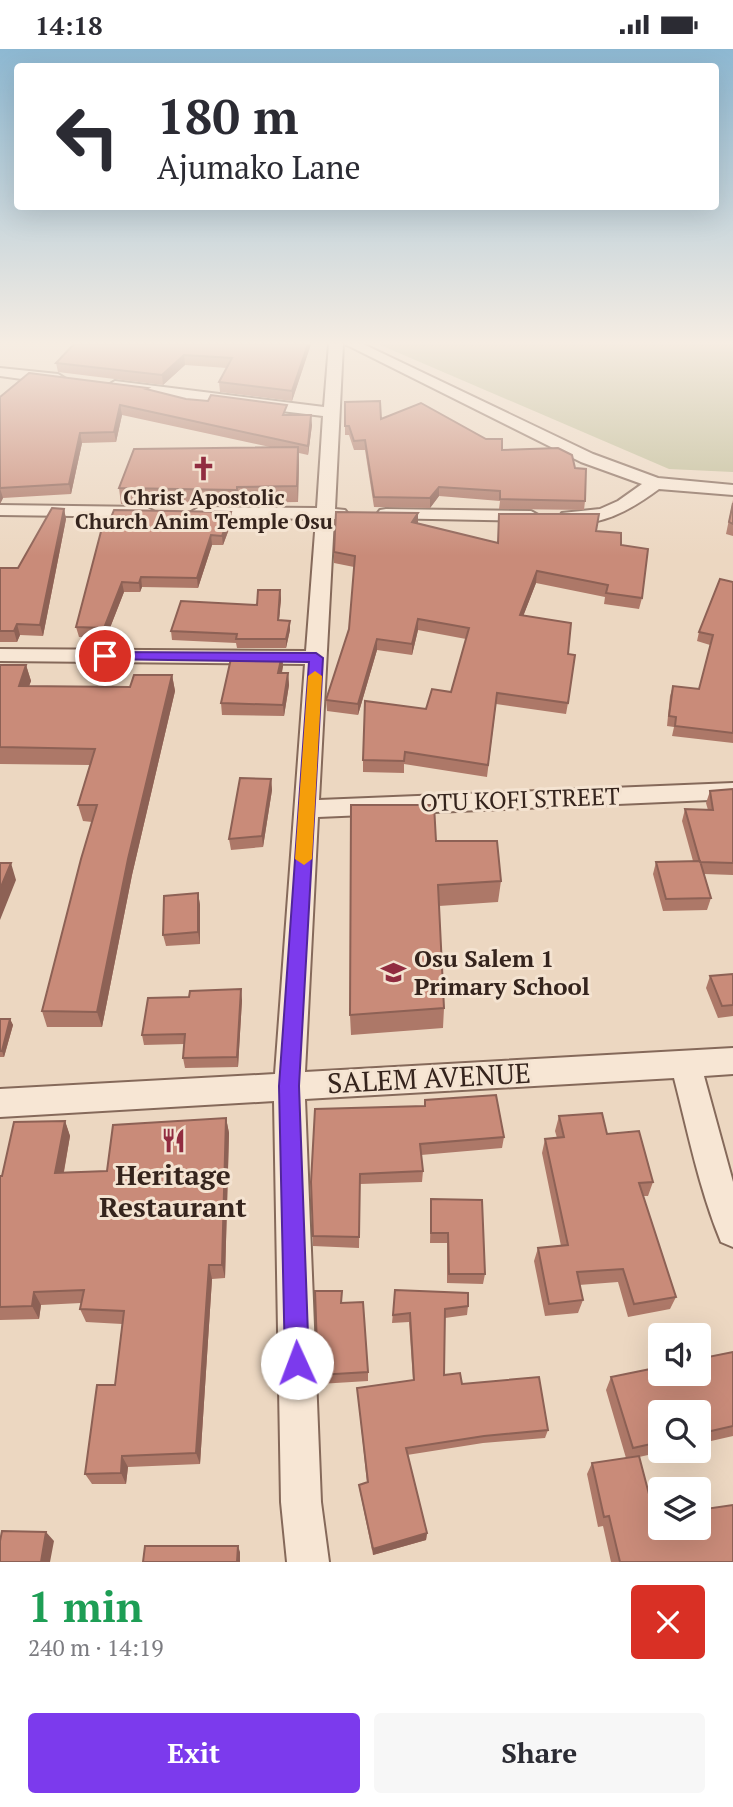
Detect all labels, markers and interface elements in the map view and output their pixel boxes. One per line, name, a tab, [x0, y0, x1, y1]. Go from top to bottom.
text: 14:18	[35, 8, 103, 42]
text: 180 m	[157, 83, 299, 148]
icon: left	[42, 91, 133, 182]
text: Ajumako Lane	[157, 146, 361, 188]
church icon: Christ Apostolic Church Anim Temple Osu	[190, 455, 218, 483]
place label: Christ Apostolic Church Anim Temple Osu	[75, 483, 333, 535]
pin	[75, 626, 135, 686]
icon: arrive	[86, 637, 124, 675]
street label: OTU KOFI STREET	[420, 780, 620, 818]
place label: Osu Salem 1 Primary School	[414, 942, 590, 1002]
school or university icon: Osu Salem 1 Primary School	[380, 959, 408, 987]
street label: SALEM AVENUE	[326, 1054, 532, 1101]
restaurant icon: Heritage Restaurant	[159, 1127, 187, 1155]
place label: Heritage Restaurant	[99, 1156, 247, 1225]
map controls	[648, 1323, 711, 1540]
button: sound	[648, 1323, 711, 1386]
position arrow	[260, 1326, 334, 1400]
button: search	[648, 1400, 711, 1463]
button: layers	[648, 1477, 711, 1540]
text: 1 min	[28, 1578, 143, 1634]
button: close	[631, 1585, 705, 1659]
text: 240 m · 14:19	[28, 1632, 163, 1663]
button: Exit	[28, 1713, 360, 1793]
button: Share	[374, 1713, 705, 1793]

